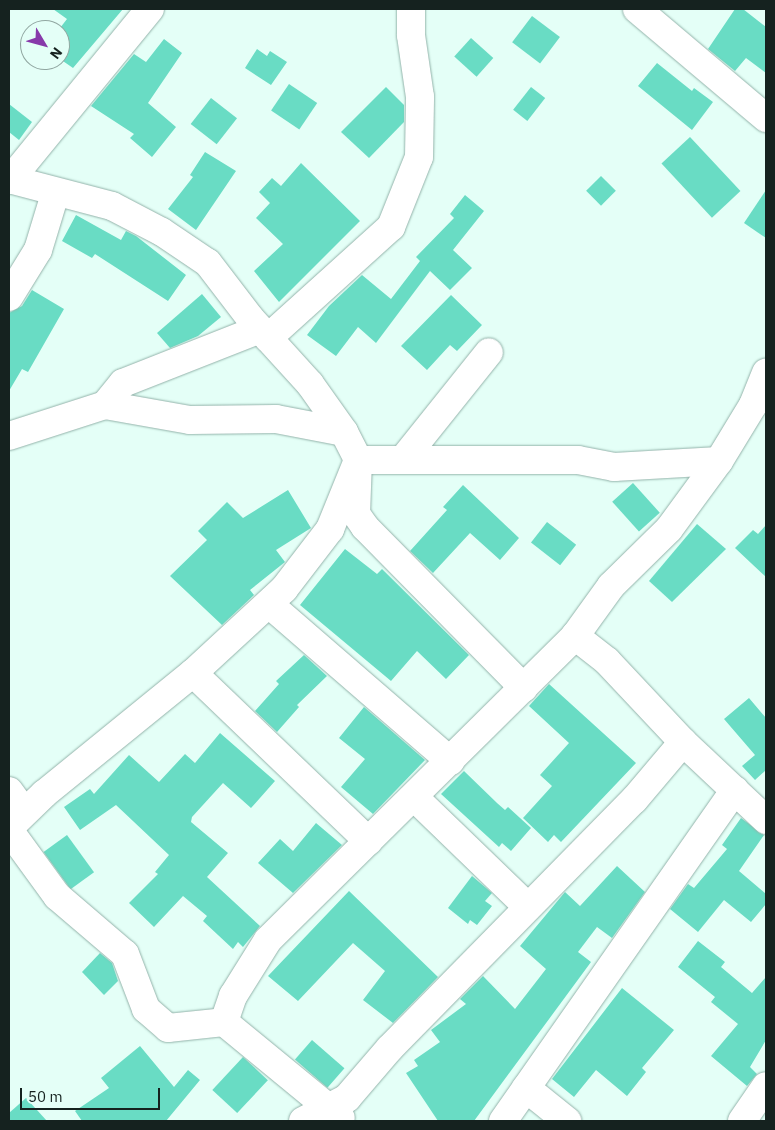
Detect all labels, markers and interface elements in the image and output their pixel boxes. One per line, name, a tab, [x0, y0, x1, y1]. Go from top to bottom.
north arrow	[20, 20, 70, 70]
text: N	[46, 44, 66, 63]
scale bar	[22, 1078, 162, 1110]
text: 50 m	[28, 1087, 63, 1106]

